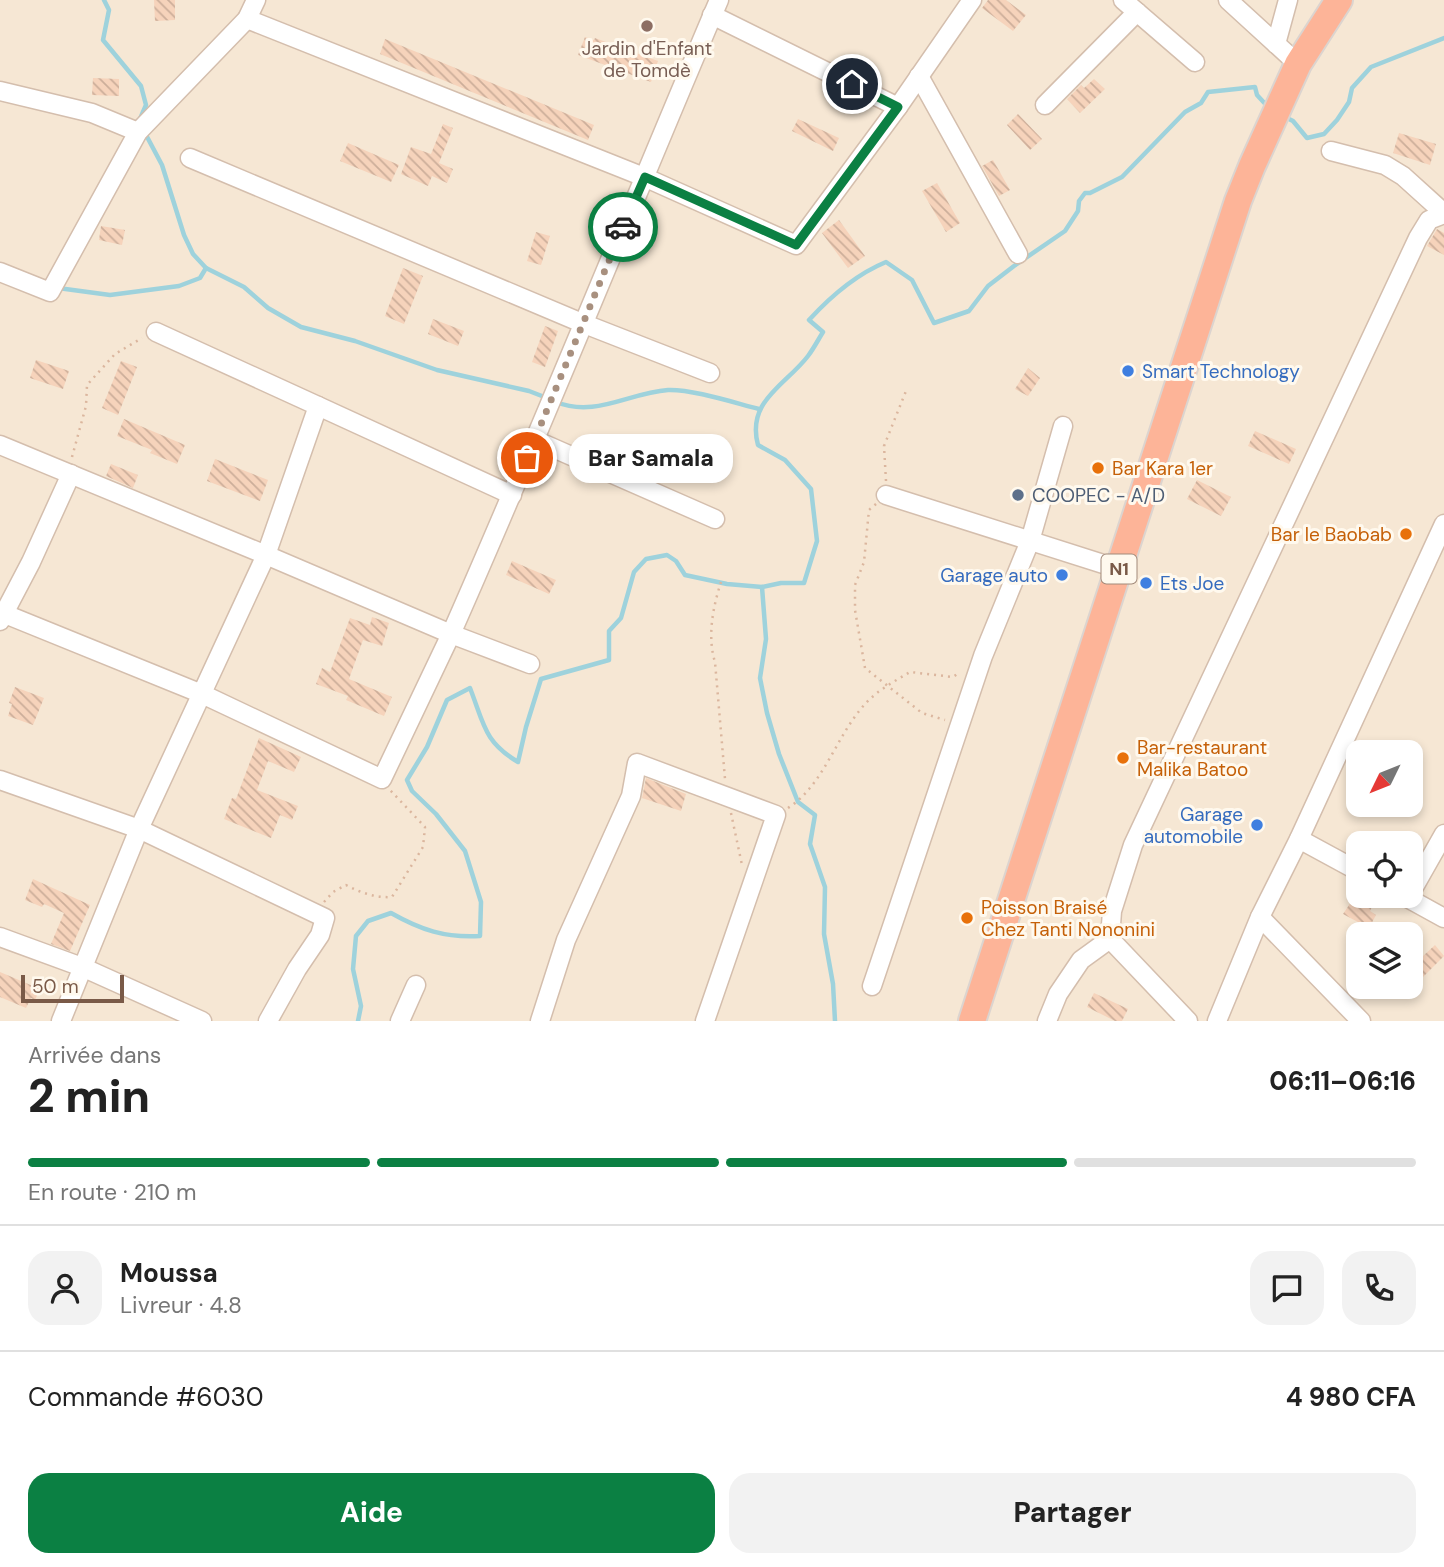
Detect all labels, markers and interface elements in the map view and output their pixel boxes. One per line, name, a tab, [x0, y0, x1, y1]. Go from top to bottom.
marker: Jardin d'Enfant de Tomdè	[639, 18, 655, 34]
place label: Jardin d'Enfant de Tomdè	[582, 36, 712, 83]
pin	[822, 54, 882, 114]
icon: home	[833, 65, 871, 103]
courier	[588, 192, 658, 262]
icon: car	[604, 208, 642, 246]
place label: Smart Technology	[1142, 359, 1300, 384]
marker: Smart Technology	[1120, 363, 1136, 379]
pin	[497, 428, 557, 488]
callout: Bar Samala	[569, 434, 734, 482]
icon: bag	[508, 439, 546, 477]
text: Bar Samala	[588, 443, 714, 473]
place label: Bar Kara 1er	[1112, 456, 1213, 481]
marker: Bar Kara 1er	[1090, 460, 1106, 476]
place label: COOPEC - A/D	[1032, 483, 1165, 508]
marker: COOPEC - A/D	[1010, 487, 1026, 503]
place label: Bar le Baobab	[1271, 522, 1392, 547]
marker: Bar le Baobab	[1398, 526, 1414, 542]
road number: N1	[1102, 554, 1136, 584]
place label: Garage auto	[940, 563, 1048, 588]
marker: Garage auto	[1054, 567, 1070, 583]
place label: Ets Joe	[1160, 571, 1224, 596]
marker: Ets Joe	[1138, 575, 1154, 591]
place label: Bar-restaurant Malika Batoo	[1137, 735, 1267, 782]
north arrow	[1346, 740, 1423, 817]
map controls	[1346, 740, 1423, 999]
marker: Bar-restaurant Malika Batoo	[1115, 750, 1131, 766]
place label: Garage automobile	[1144, 802, 1243, 849]
marker: Garage automobile	[1249, 817, 1265, 833]
button: locate	[1346, 831, 1423, 908]
place label: Poisson Braisé Chez Tanti Nononini	[981, 895, 1155, 942]
marker: Poisson Braisé Chez Tanti Nononini	[959, 910, 975, 926]
button: layers	[1346, 922, 1423, 999]
scale bar	[21, 972, 124, 1004]
text: 50 m	[32, 974, 79, 999]
text: Arrivée dans	[28, 1040, 161, 1070]
text: 06:11–06:16	[1269, 1064, 1416, 1098]
text: 2 min	[28, 1066, 150, 1126]
text: En route · 210 m	[28, 1177, 197, 1207]
button: person	[28, 1251, 102, 1325]
button: chat	[1250, 1251, 1324, 1325]
button: phone	[1342, 1251, 1416, 1325]
text: Moussa	[120, 1256, 218, 1290]
text: Livreur · 4.8	[120, 1290, 242, 1320]
text: Commande #6030	[28, 1380, 264, 1414]
text: 4 980 CFA	[1286, 1380, 1416, 1414]
button: Aide	[28, 1473, 715, 1553]
button: Partager	[729, 1473, 1416, 1553]

